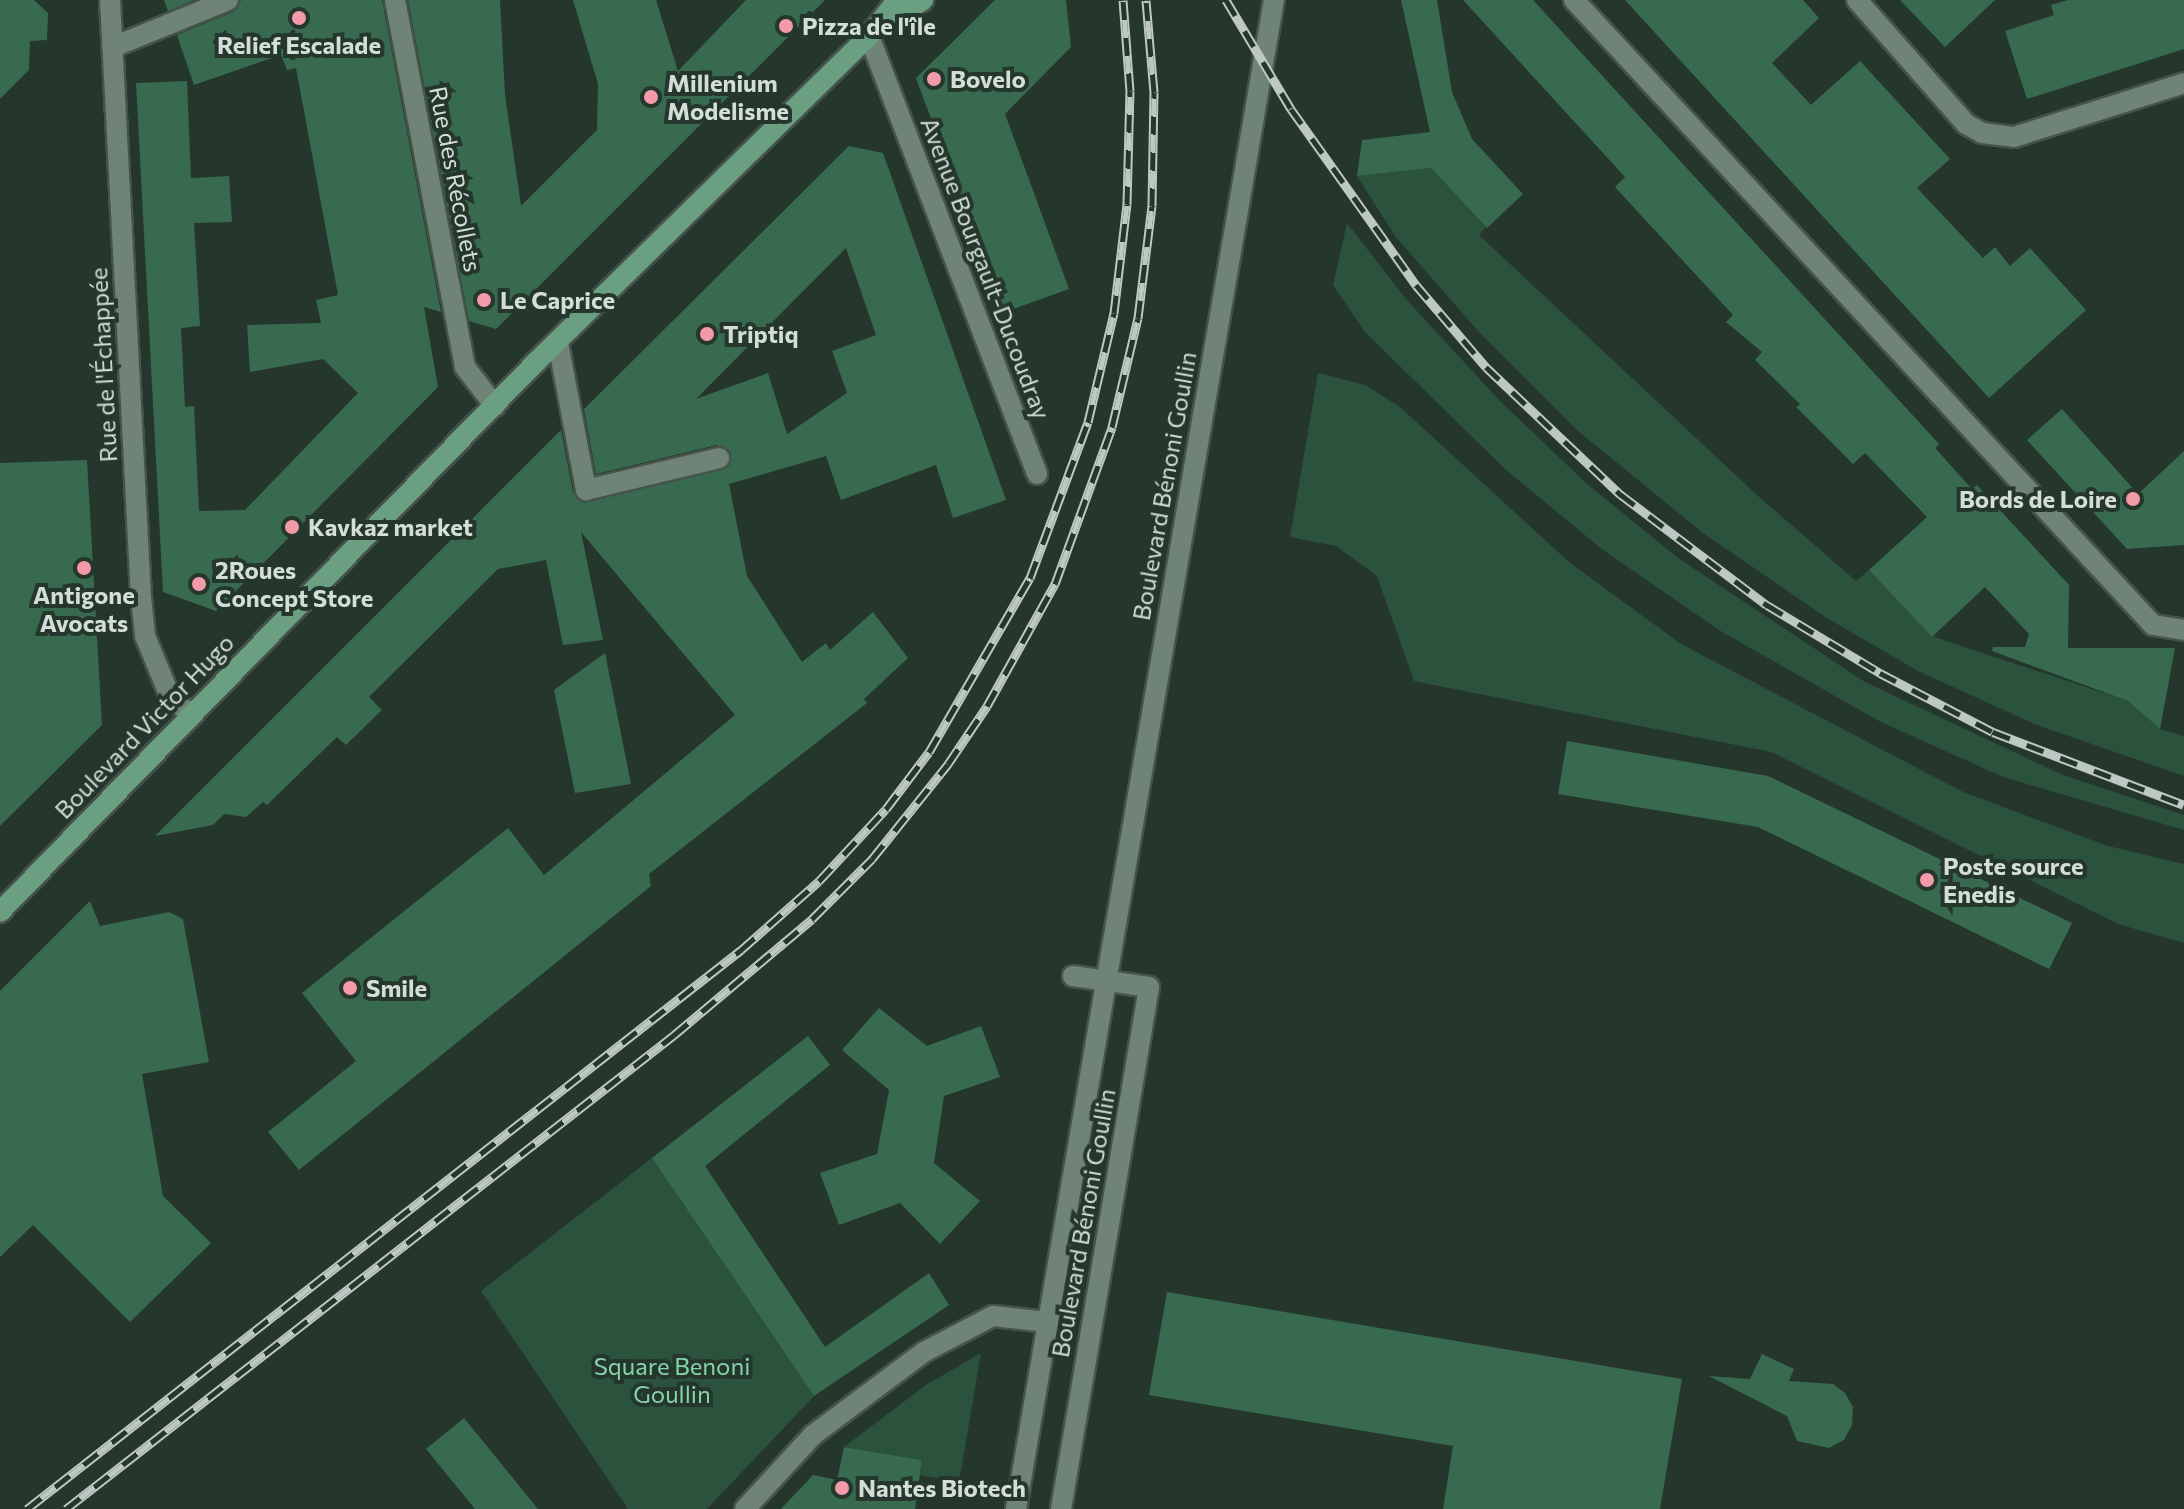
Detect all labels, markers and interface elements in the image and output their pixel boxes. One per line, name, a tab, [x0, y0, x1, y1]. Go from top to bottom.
marker: Relief Escalade	[290, 9, 308, 27]
place label: Pizza de l'île	[802, 12, 936, 40]
marker: Pizza de l'île	[777, 17, 795, 35]
place label: Relief Escalade	[217, 31, 381, 59]
place label: Bovelo	[950, 65, 1026, 93]
place label: Millenium Modelisme	[667, 69, 789, 125]
marker: Bovelo	[925, 70, 943, 88]
street label: Rue des Récollets	[424, 84, 488, 274]
marker: Millenium Modelisme	[642, 88, 660, 106]
street label: Avenue Bourgault-Ducoudray	[915, 113, 1057, 423]
street label: Rue de l'Échappée	[84, 267, 122, 463]
place label: Le Caprice	[500, 286, 615, 314]
marker: Le Caprice	[475, 291, 493, 309]
place label: Triptiq	[723, 320, 799, 348]
marker: Triptiq	[698, 325, 716, 343]
street label: Boulevard Bénoni Goullin	[1126, 349, 1202, 623]
place label: Bords de Loire	[1959, 485, 2117, 513]
marker: Bords de Loire	[2124, 490, 2142, 508]
place label: Kavkaz market	[308, 513, 473, 541]
marker: Kavkaz market	[283, 518, 301, 536]
place label: 2Roues Concept Store	[215, 556, 373, 612]
marker: Antigone Avocats	[75, 559, 93, 577]
marker: 2Roues Concept Store	[190, 575, 208, 593]
place label: Antigone Avocats	[33, 581, 135, 637]
street label: Boulevard Victor Hugo	[48, 628, 240, 824]
place label: Poste source Enedis	[1943, 852, 2084, 908]
marker: Poste source Enedis	[1918, 871, 1936, 889]
place label: Smile	[366, 974, 427, 1002]
marker: Smile	[341, 979, 359, 997]
street label: Boulevard Bénoni Goullin	[1045, 1086, 1121, 1360]
park label: Square Benoni Goullin	[594, 1352, 750, 1408]
place label: Nantes Biotech	[858, 1474, 1026, 1502]
marker: Nantes Biotech	[833, 1479, 851, 1497]

